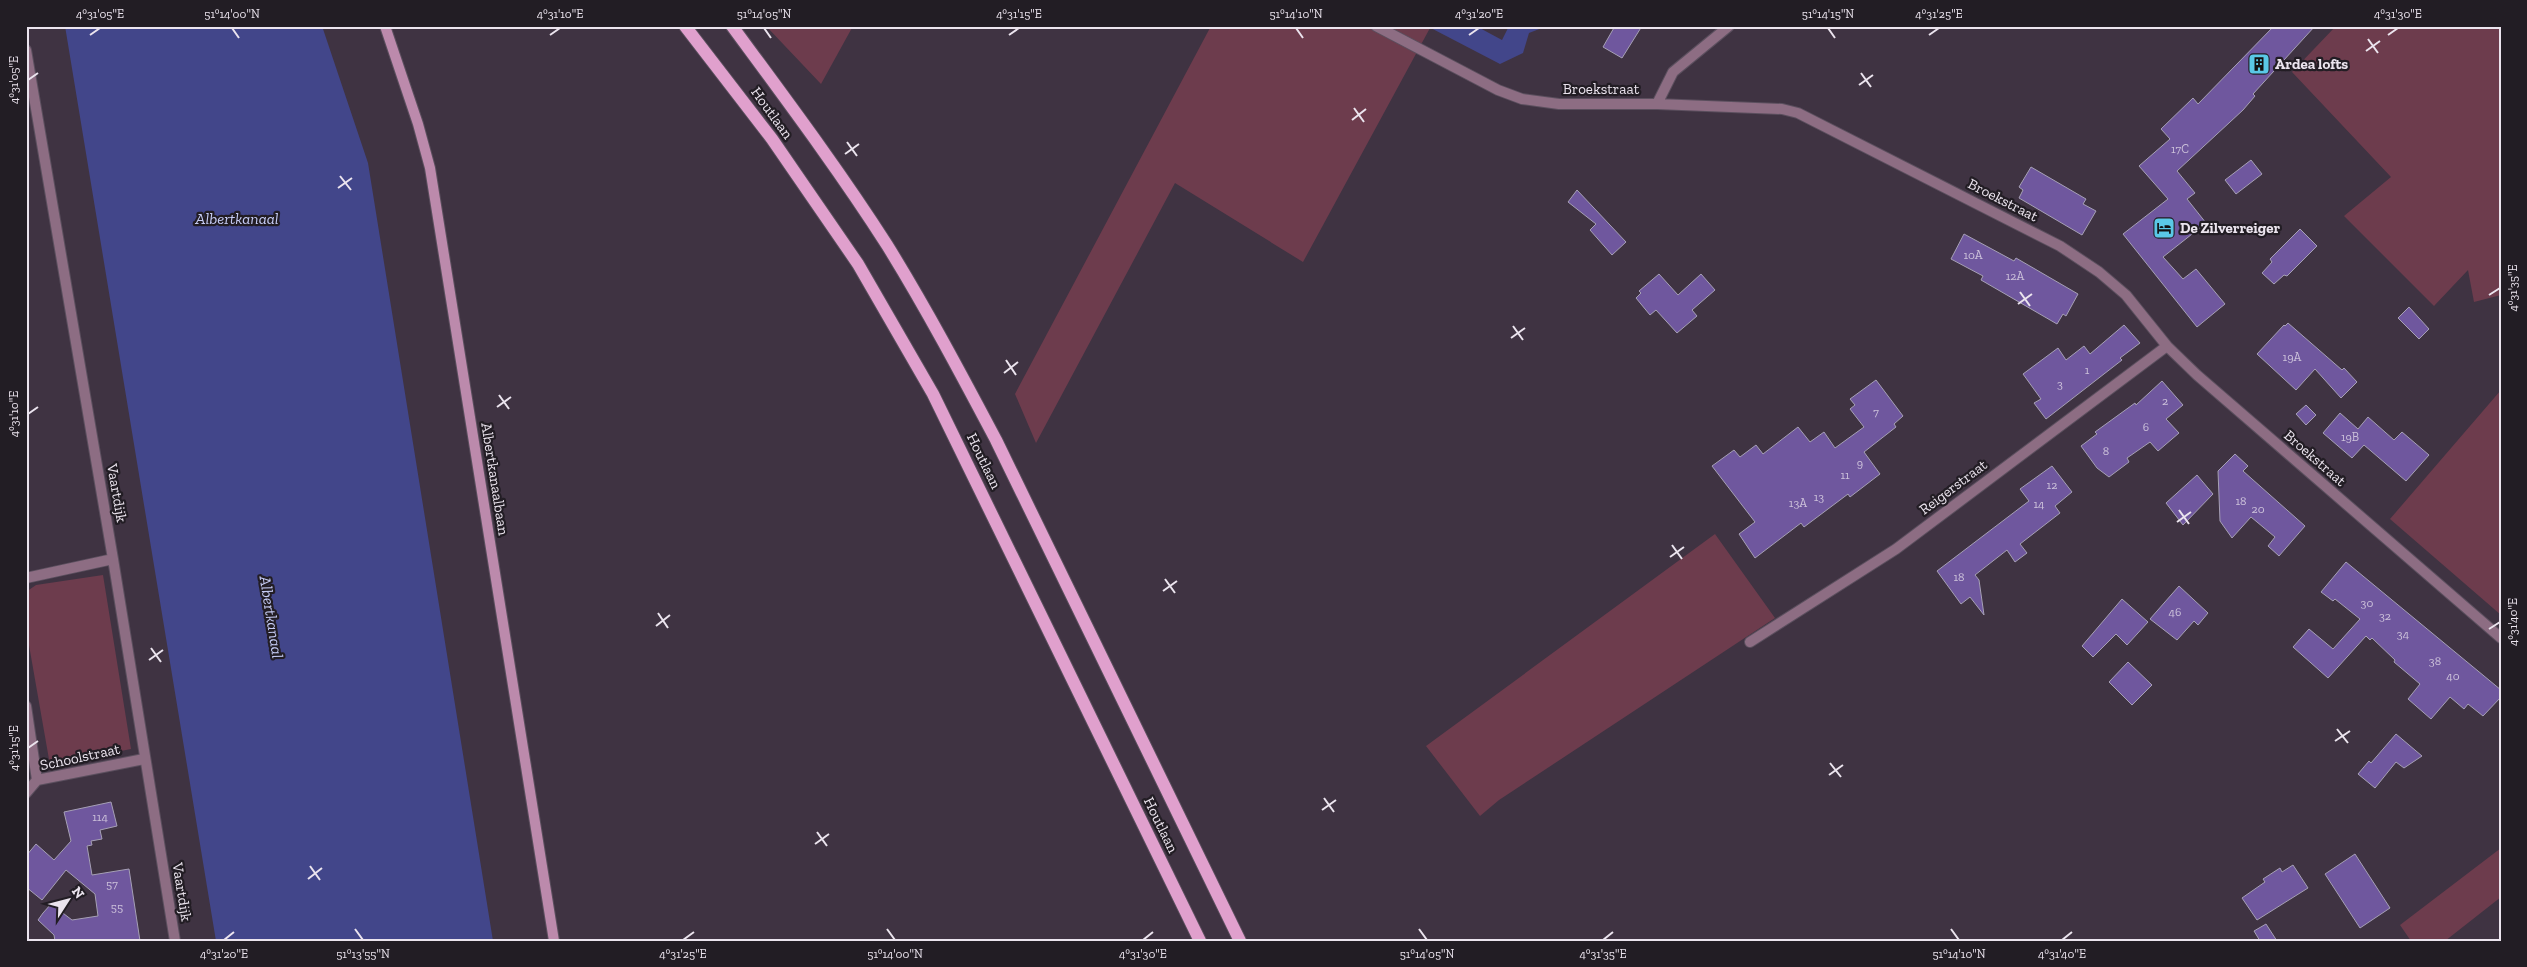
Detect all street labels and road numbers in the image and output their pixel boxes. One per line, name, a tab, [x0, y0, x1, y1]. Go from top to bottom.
street label: Broekstraat	[1563, 80, 1640, 98]
street label: Houtlaan	[747, 84, 797, 143]
street label: Broekstraat	[1965, 175, 2042, 226]
street label: Albertkanaalbaan	[477, 421, 513, 537]
street label: Broekstraat	[2280, 426, 2350, 490]
street label: Houtlaan	[963, 430, 1005, 492]
street label: Reigerstraat	[1915, 455, 1991, 518]
street label: Vaartdijk	[103, 461, 131, 524]
street label: Schoolstraat	[38, 740, 122, 774]
street label: Houtlaan	[1140, 794, 1182, 856]
street label: Vaartdijk	[168, 860, 196, 923]

